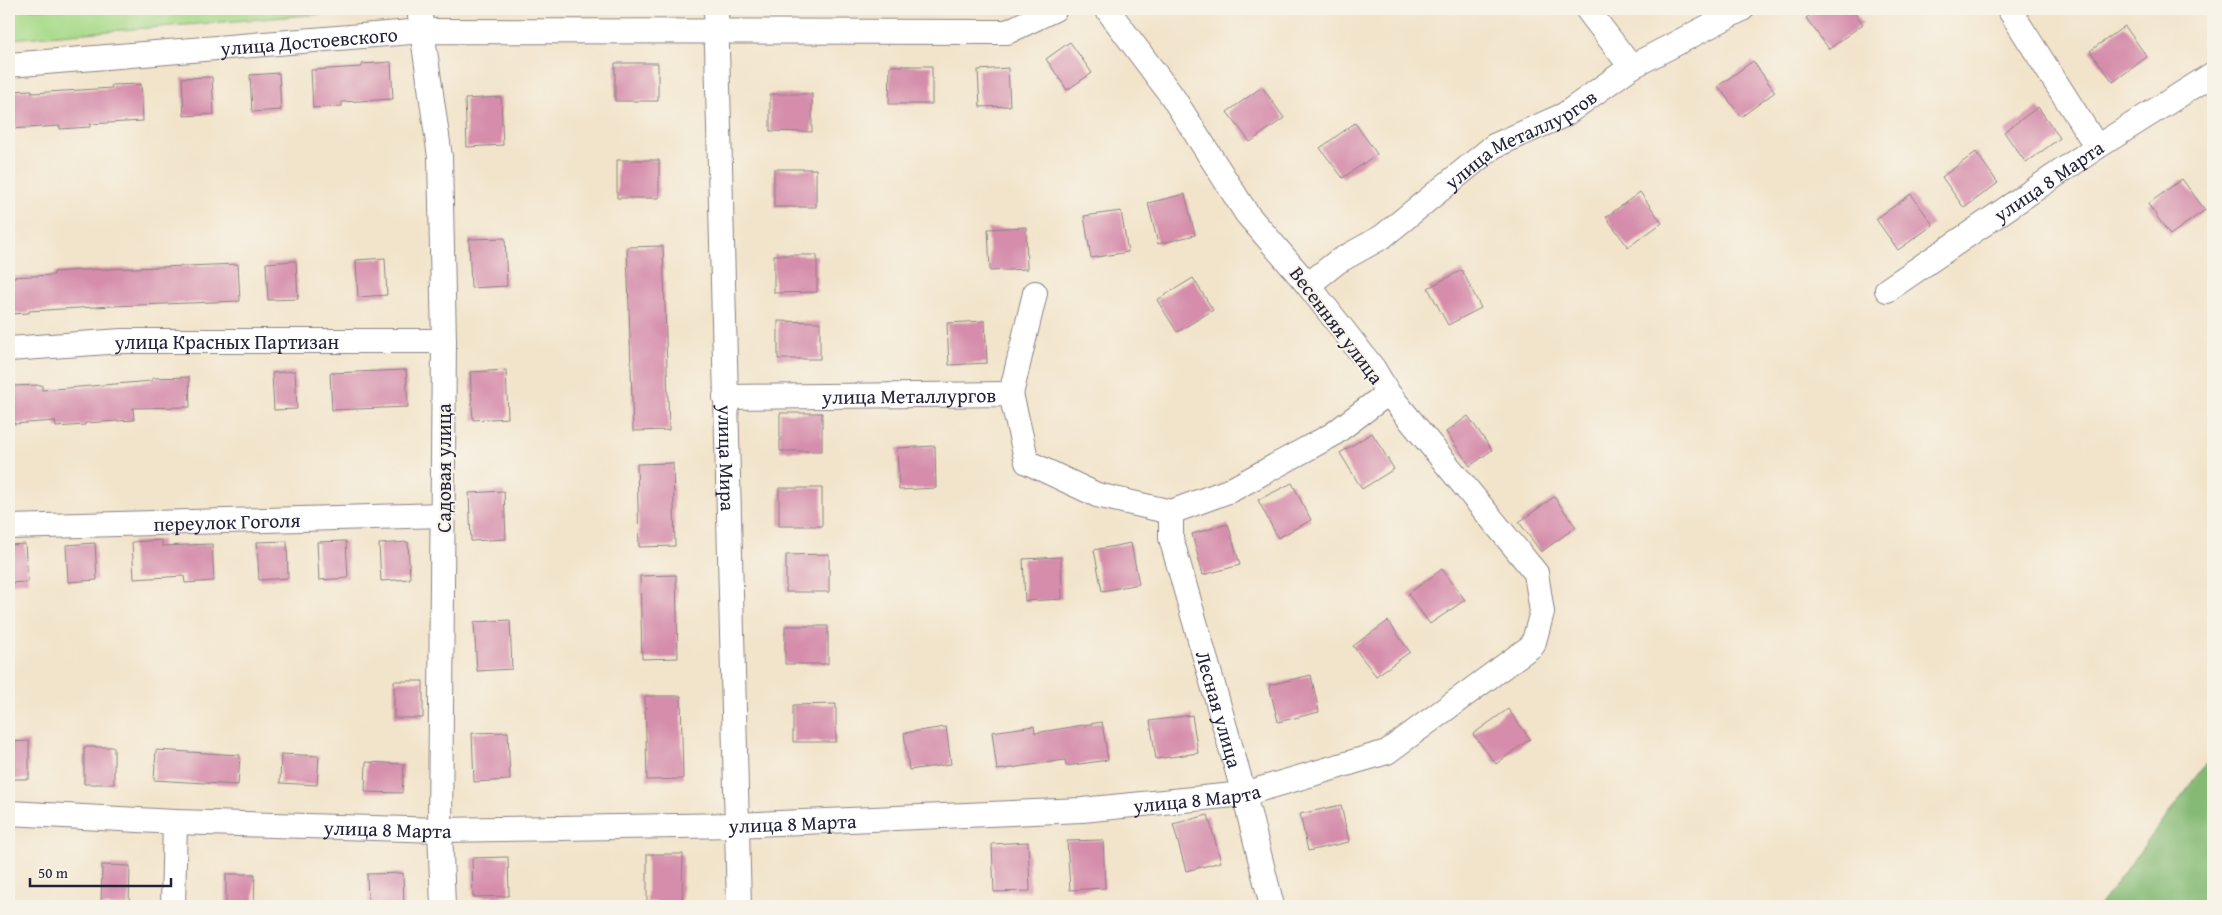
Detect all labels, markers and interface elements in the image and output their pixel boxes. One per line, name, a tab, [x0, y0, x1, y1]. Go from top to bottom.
street label: улица Достоевского	[218, 19, 399, 62]
street label: улица Металлургов	[1437, 82, 1602, 196]
street label: улица 8 Марта	[1986, 132, 2109, 229]
street label: Весенняя улица	[1283, 260, 1391, 390]
street label: улица Красных Партизан	[112, 326, 339, 356]
street label: улица Металлургов	[821, 380, 996, 410]
street label: Садовая улица	[429, 403, 458, 533]
street label: улица Мира	[712, 403, 743, 512]
street label: переулок Гоголя	[153, 504, 301, 537]
street label: Лесная улица	[1189, 647, 1250, 772]
street label: улица 8 Марта	[1131, 775, 1264, 819]
street label: улица 8 Марта	[727, 805, 857, 840]
street label: улица 8 Марта	[322, 812, 452, 845]
scale bar	[30, 855, 171, 887]
text: 50 m	[38, 862, 69, 883]

